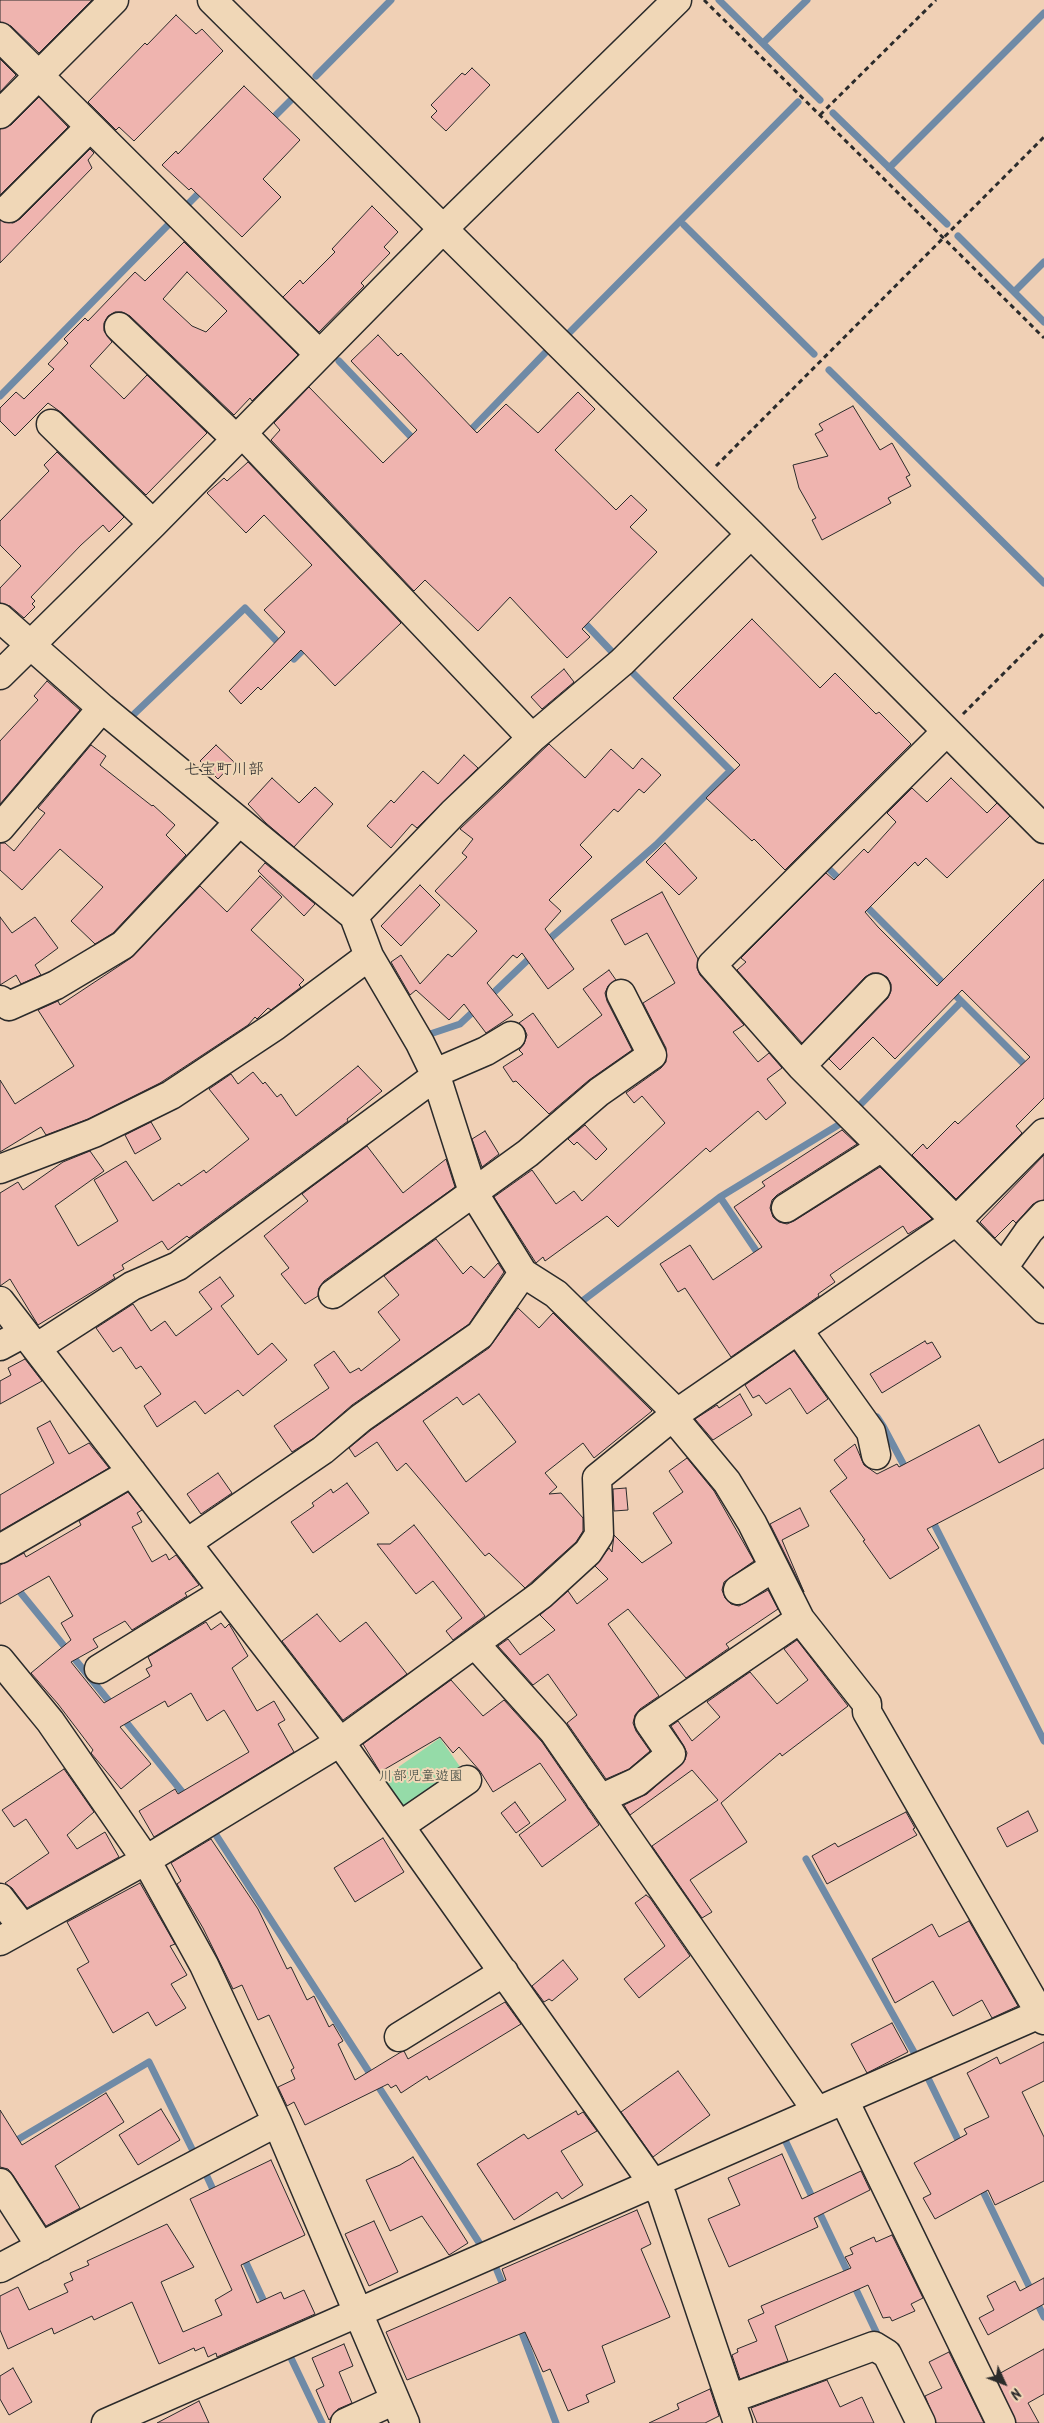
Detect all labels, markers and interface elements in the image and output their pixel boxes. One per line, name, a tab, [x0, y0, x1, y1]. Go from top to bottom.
district label: 七宝町川部	[184, 761, 264, 781]
park label: 川部児童遊園	[379, 1770, 463, 1786]
north arrow	[979, 2358, 1029, 2408]
text: N	[1004, 2382, 1026, 2404]

